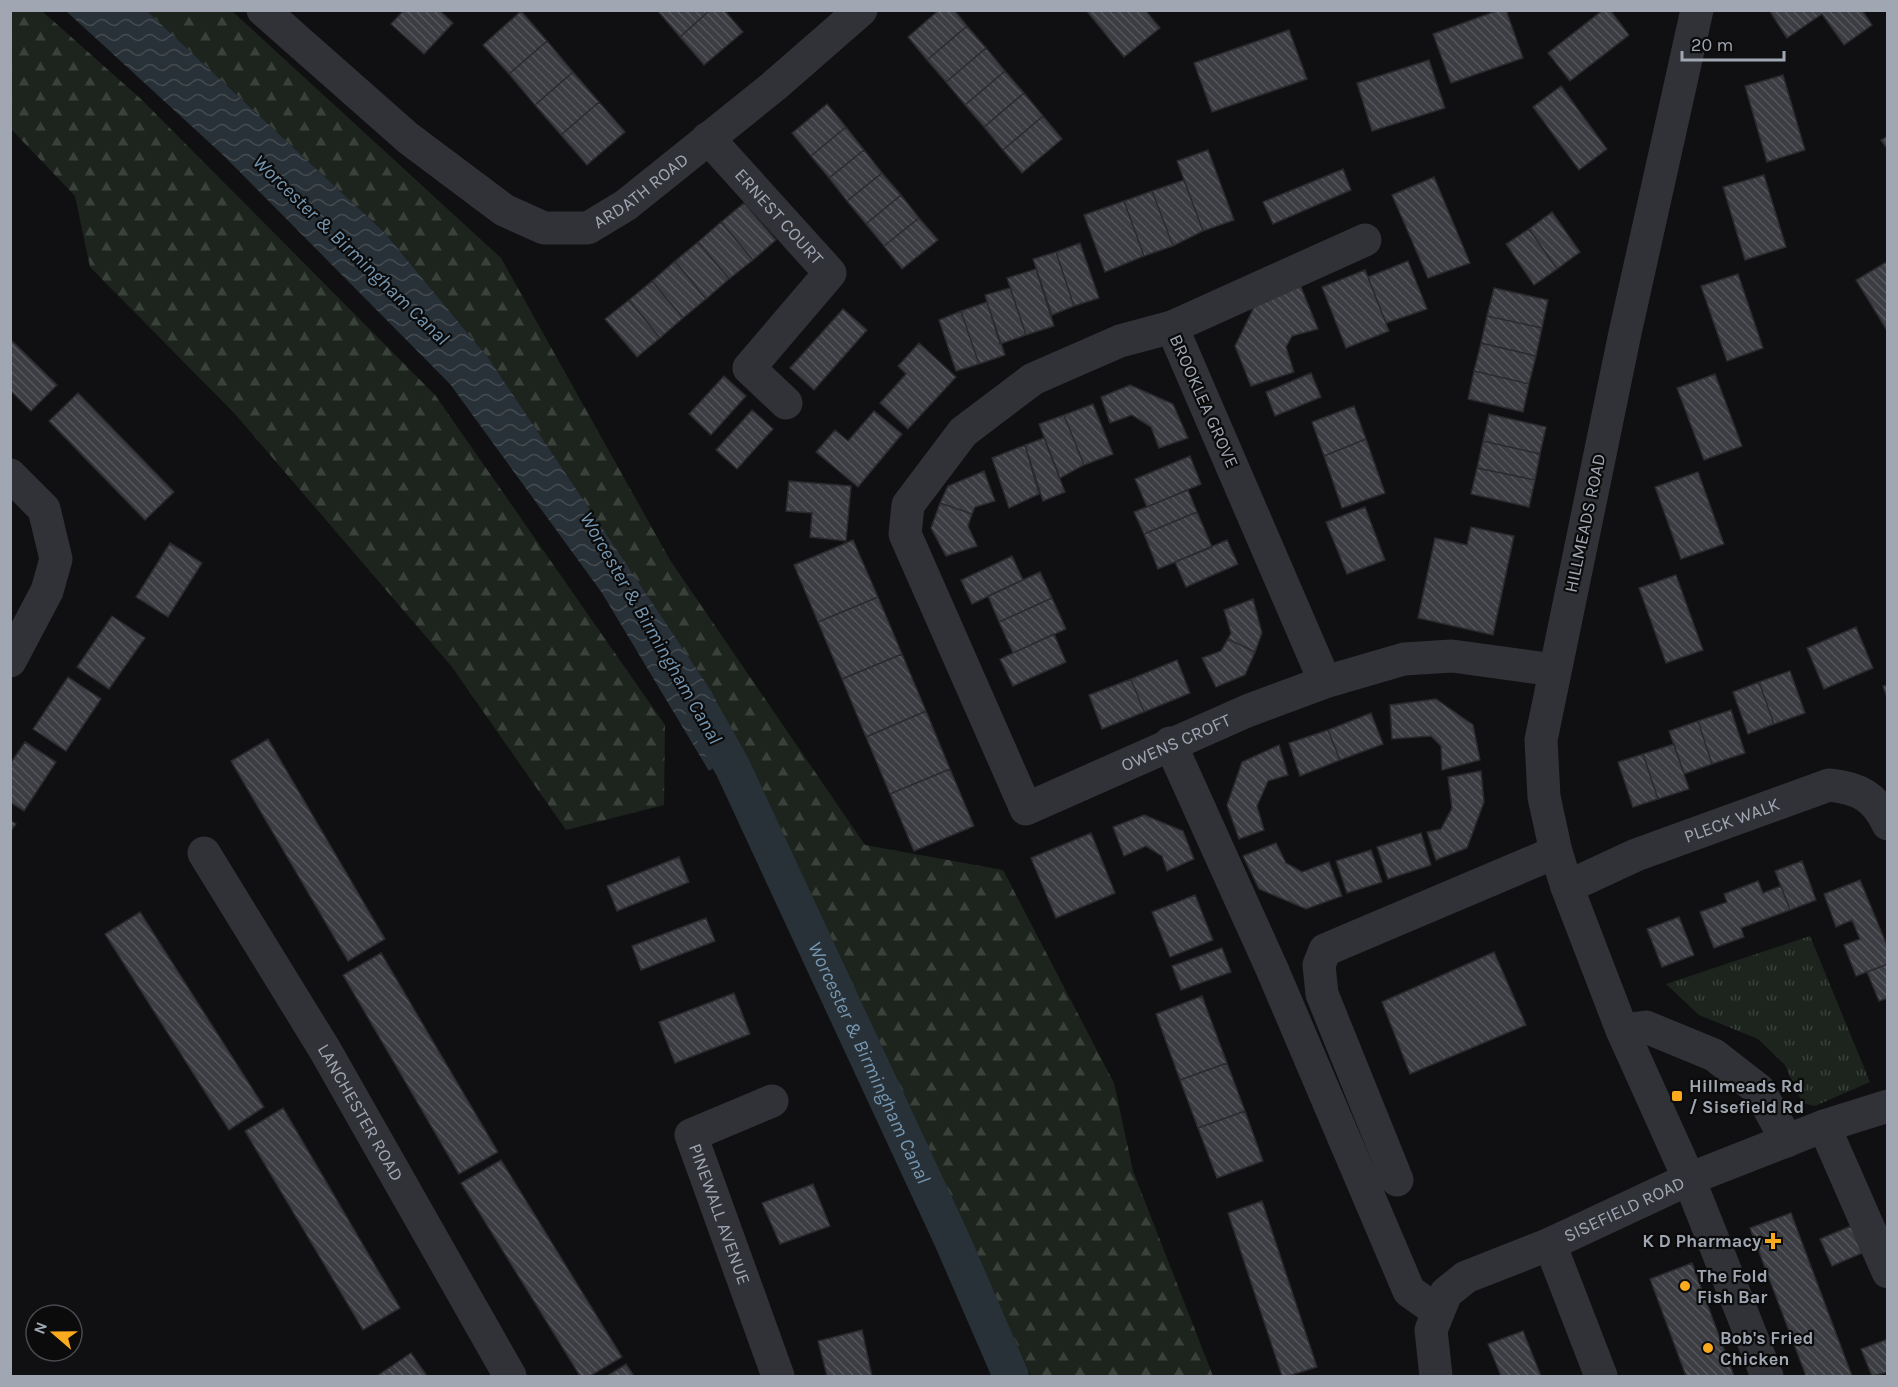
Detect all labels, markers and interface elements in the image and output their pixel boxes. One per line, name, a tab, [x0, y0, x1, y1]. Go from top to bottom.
scale bar	[1682, 24, 1784, 62]
text: 20 m	[1691, 34, 1733, 56]
street label: ARDATH ROAD	[589, 148, 693, 233]
water label: Worcester & Birmingham Canal	[248, 150, 454, 350]
street label: ERNEST COURT	[730, 164, 828, 269]
street label: BROOKLEA GROVE	[1165, 331, 1243, 471]
street label: HILLMEADS ROAD	[1560, 452, 1610, 594]
water label: Worcester & Birmingham Canal	[575, 508, 727, 748]
street label: OWENS CROFT	[1118, 709, 1234, 776]
street label: PLECK WALK	[1681, 793, 1783, 848]
water label: Worcester & Birmingham Canal	[804, 938, 936, 1187]
street label: LANCHESTER ROAD	[313, 1040, 408, 1185]
place label: Hillmeads Rd / Sisefield Rd	[1689, 1075, 1804, 1118]
marker: Hillmeads Rd / Sisefield Rd	[1670, 1089, 1684, 1103]
street label: PINEWALL AVENUE	[684, 1140, 755, 1288]
street label: SISEFIELD ROAD	[1560, 1172, 1688, 1247]
place label: K D Pharmacy	[1642, 1230, 1761, 1252]
marker: K D Pharmacy	[1766, 1234, 1780, 1248]
place label: The Fold Fish Bar	[1697, 1265, 1768, 1308]
marker: The Fold Fish Bar	[1678, 1279, 1692, 1293]
north arrow	[24, 1303, 84, 1363]
text: N	[29, 1319, 51, 1337]
place label: Bob's Fried Chicken	[1720, 1327, 1814, 1370]
marker: Bob's Fried Chicken	[1701, 1341, 1715, 1355]

